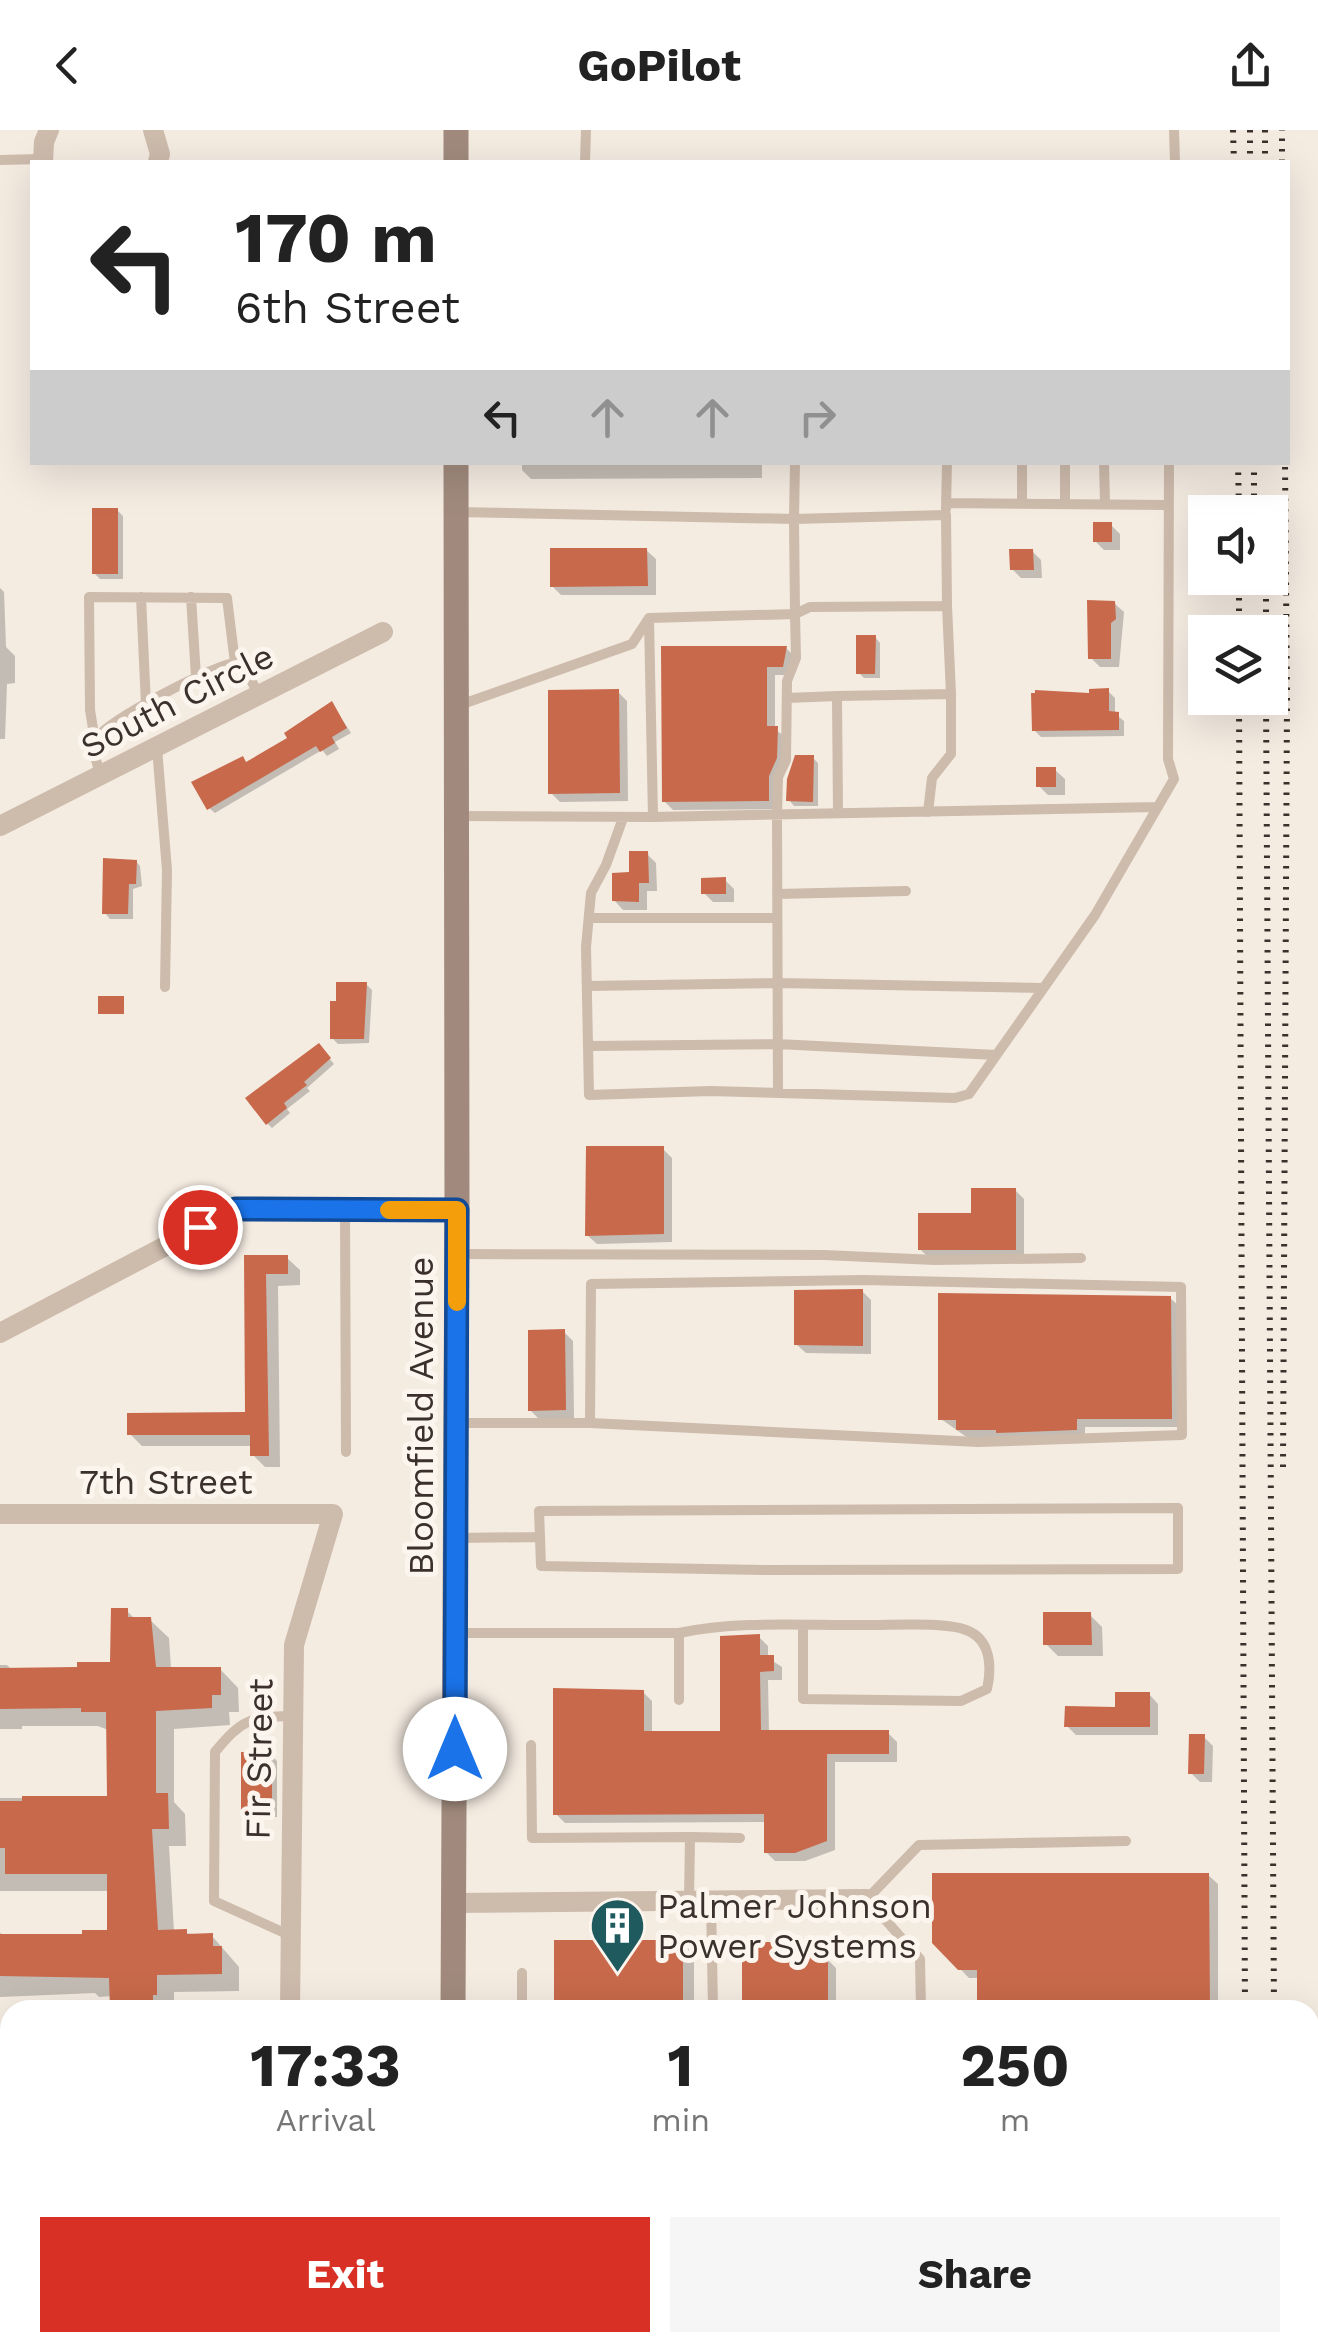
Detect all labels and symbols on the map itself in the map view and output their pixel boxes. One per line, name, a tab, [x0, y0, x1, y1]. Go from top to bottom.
street label: South Circle	[74, 634, 280, 768]
pin	[158, 1185, 243, 1270]
street label: Bloomfield Avenue	[400, 1257, 442, 1575]
street label: 7th Street	[79, 1461, 253, 1503]
street label: Fir Street	[237, 1678, 281, 1840]
position arrow	[403, 1697, 507, 1801]
place label: Palmer Johnson Power Systems	[657, 1885, 932, 1967]
building icon: Palmer Johnson Power Systems	[588, 1896, 648, 1975]

